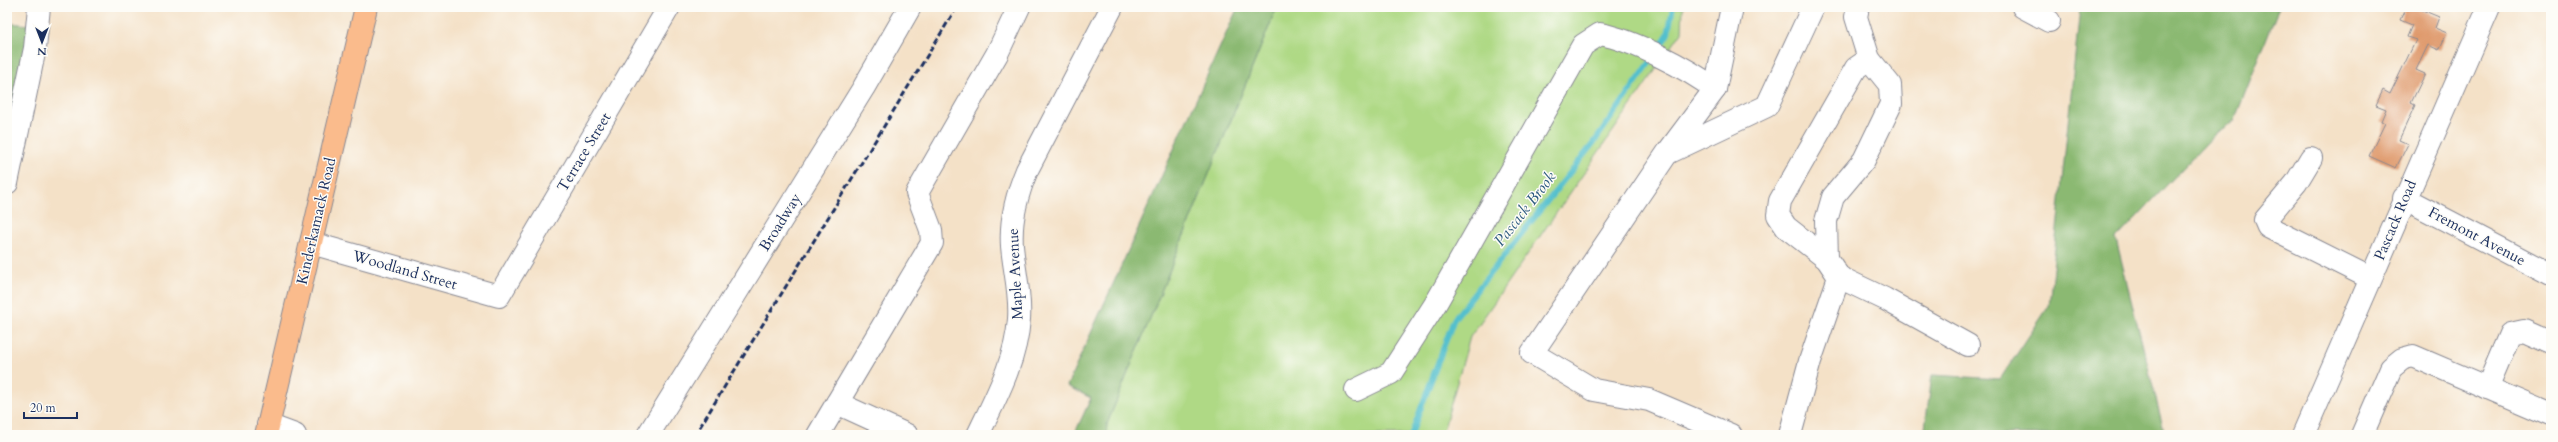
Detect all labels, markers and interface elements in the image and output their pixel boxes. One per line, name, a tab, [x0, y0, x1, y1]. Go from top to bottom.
north arrow	[22, 22, 62, 62]
text: N	[37, 44, 47, 59]
street label: Terrace Street	[553, 108, 616, 195]
street label: Kinderkamack Road	[292, 156, 340, 286]
water label: Pascack Brook	[1489, 167, 1561, 251]
street label: Pascack Road	[2369, 177, 2421, 263]
street label: Broadway	[754, 189, 806, 255]
street label: Fremont Avenue	[2425, 202, 2529, 270]
street label: Maple Avenue	[1003, 227, 1027, 320]
street label: Woodland Street	[350, 245, 460, 295]
scale bar	[24, 394, 77, 420]
text: 20 m	[30, 400, 57, 416]

